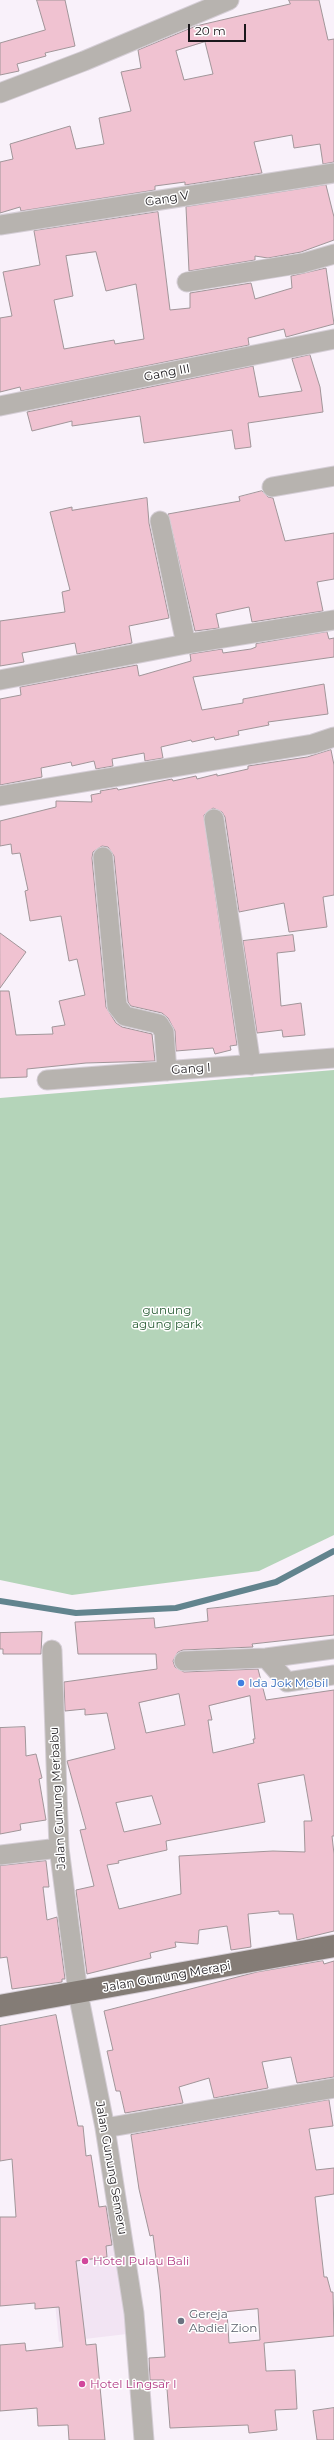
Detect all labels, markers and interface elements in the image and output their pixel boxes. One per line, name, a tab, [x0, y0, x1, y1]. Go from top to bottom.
scale bar	[190, 16, 248, 42]
text: 20 m	[195, 23, 226, 38]
street label: Gang V	[144, 188, 190, 210]
street label: Gang III	[143, 361, 191, 385]
street label: Gang I	[171, 1060, 211, 1078]
park label: gunung agung park	[132, 1303, 202, 1331]
place label: Ida Jok Mobil	[249, 1676, 328, 1690]
marker: Ida Jok Mobil	[236, 1678, 246, 1688]
street label: Jalan Gunung Merbabu	[47, 1726, 69, 1870]
street label: Jalan Gunung Merapi	[102, 1959, 232, 1995]
street label: Jalan Gunung Semeru	[92, 2100, 130, 2236]
place label: Hotel Pulau Bali	[93, 2254, 189, 2268]
marker: Hotel Pulau Bali	[80, 2256, 90, 2266]
place label: Gereja Abdiel Zion	[189, 2307, 257, 2335]
marker: Gereja Abdiel Zion	[176, 2316, 186, 2326]
place label: Hotel Lingsar I	[90, 2377, 177, 2391]
marker: Hotel Lingsar I	[77, 2379, 87, 2389]

